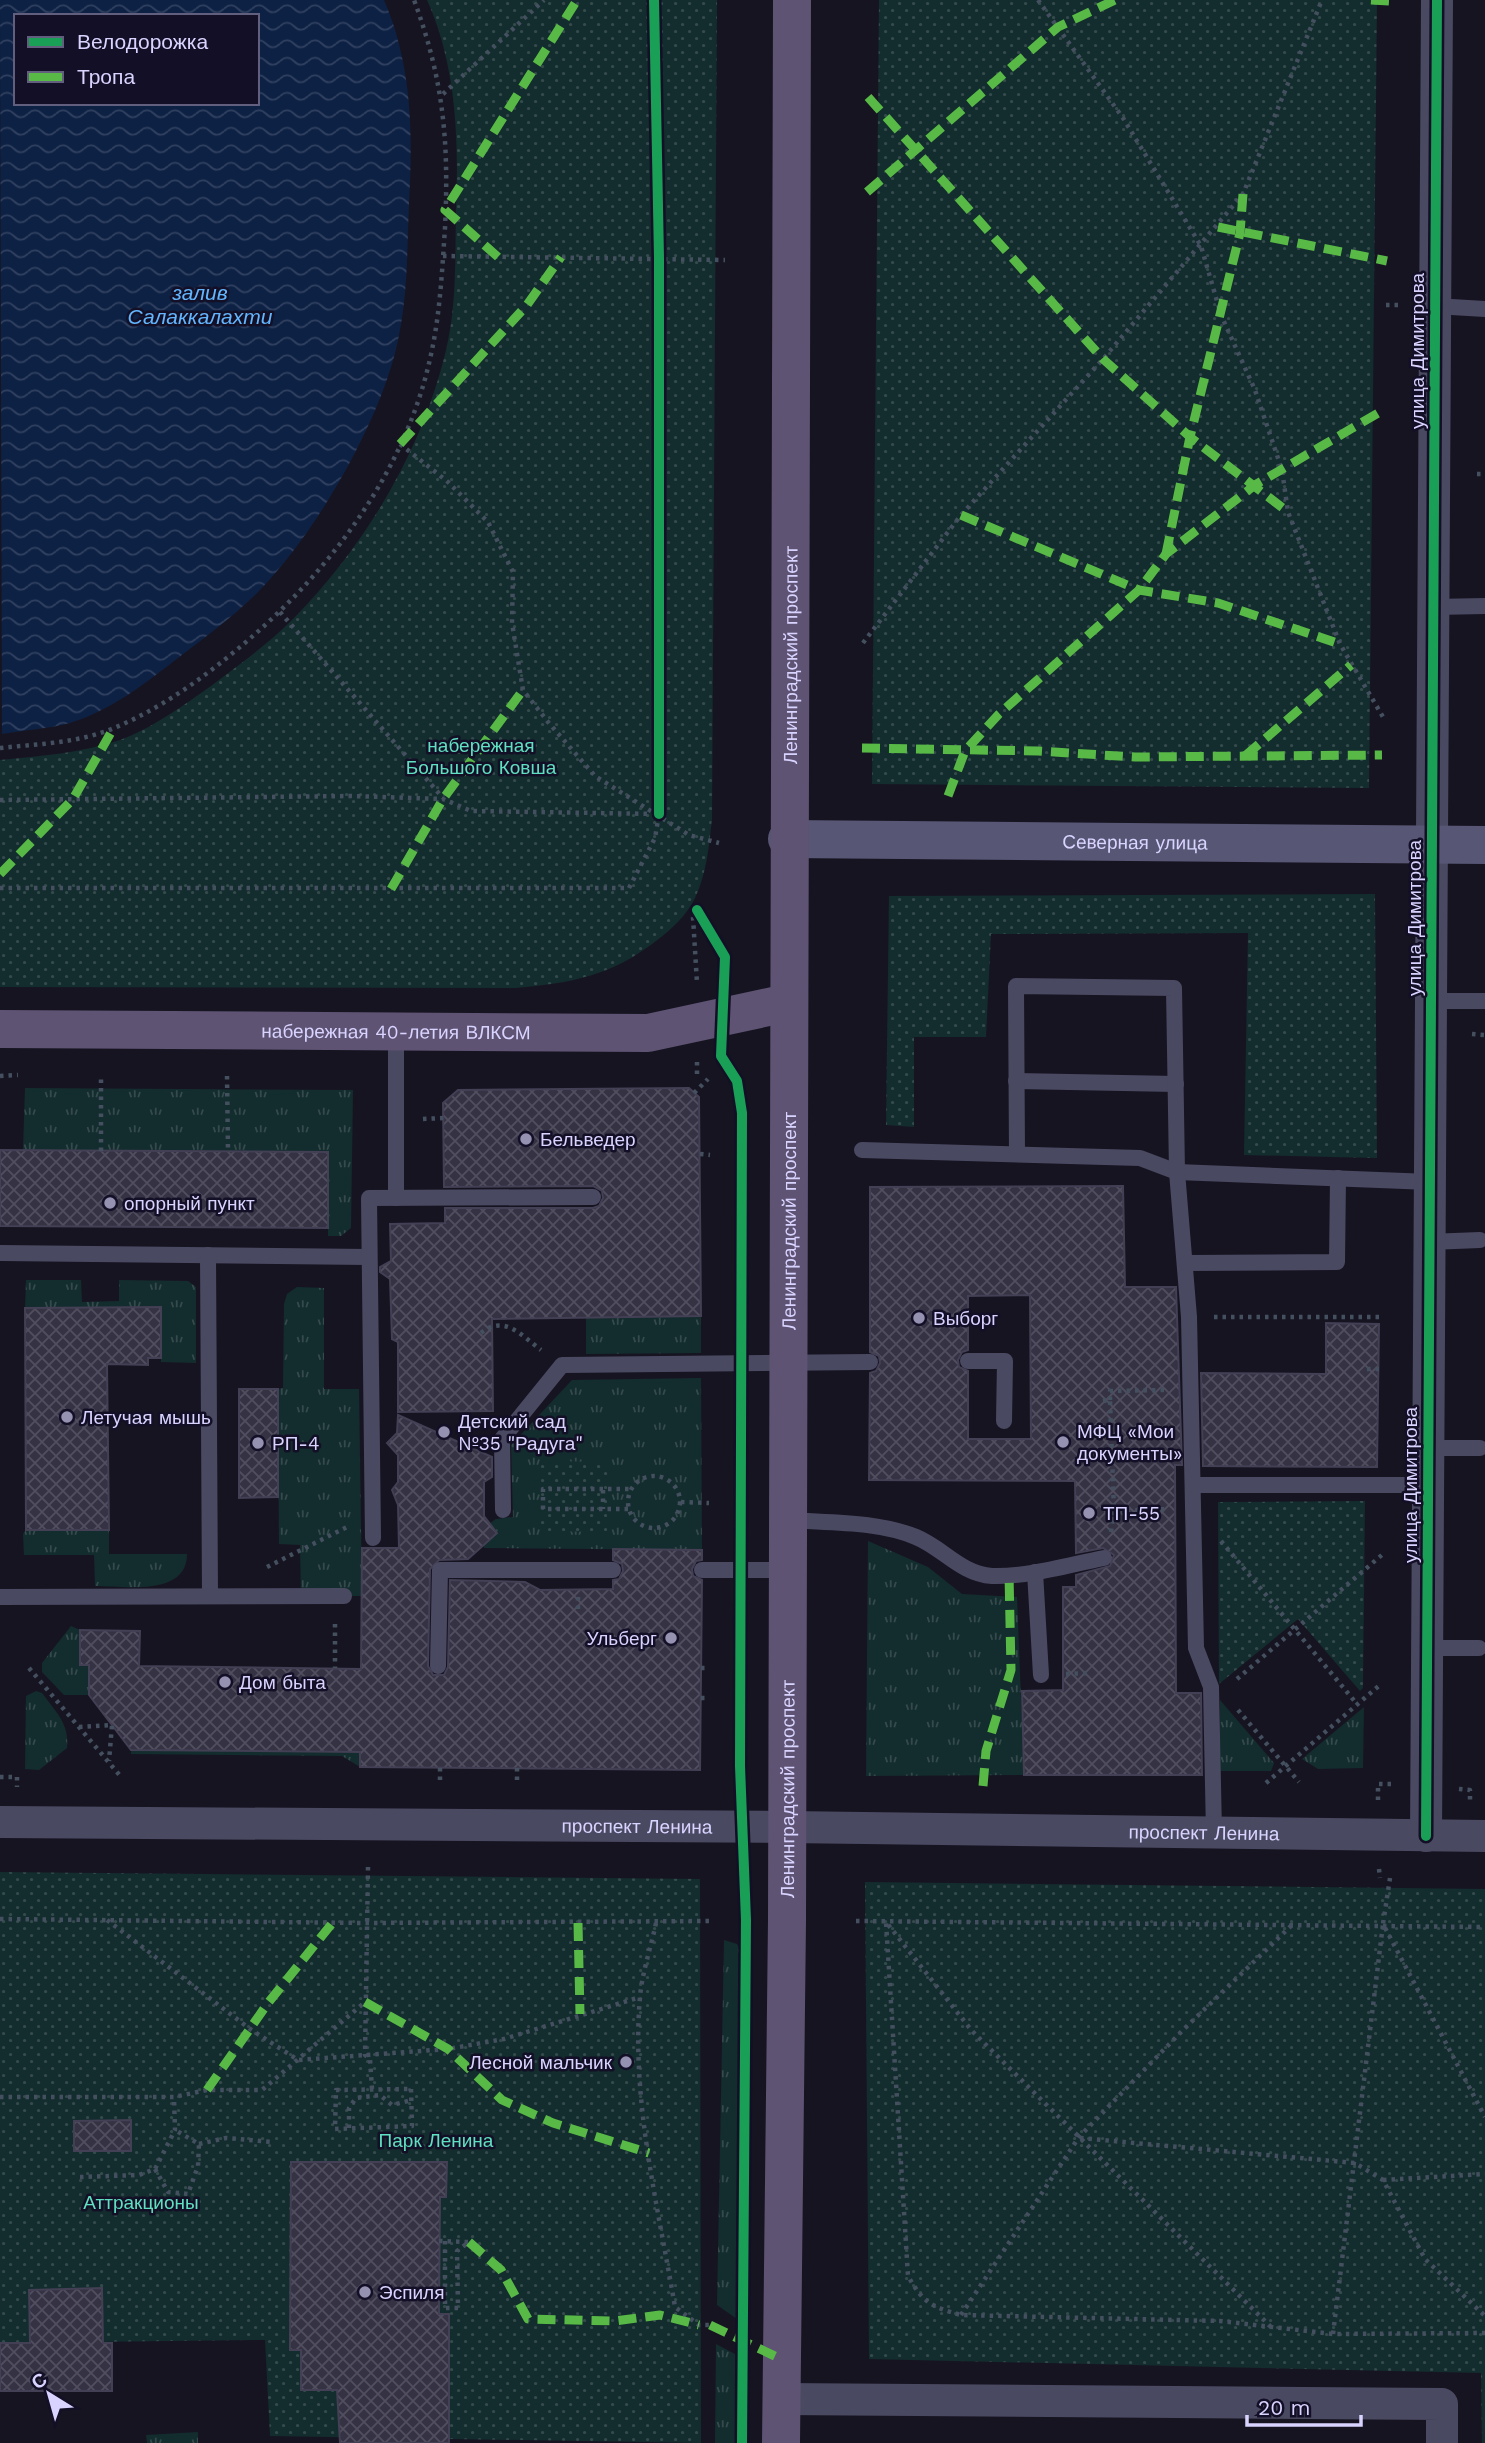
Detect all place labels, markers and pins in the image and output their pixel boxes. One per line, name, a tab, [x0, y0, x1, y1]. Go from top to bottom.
place label: Бельведер	[540, 1128, 636, 1151]
marker: Бельведер	[518, 1131, 534, 1147]
place label: опорный пункт	[124, 1192, 255, 1215]
marker: опорный пункт	[102, 1195, 118, 1211]
place label: Выборг	[933, 1307, 998, 1330]
marker: Выборг	[911, 1310, 927, 1326]
place label: Летучая мышь	[81, 1406, 211, 1429]
marker: Летучая мышь	[59, 1409, 75, 1425]
place label: Детский сад №35 "Радуга"	[458, 1410, 583, 1455]
place label: МФЦ «Мои документы»	[1077, 1420, 1182, 1465]
marker: Детский сад №35 "Радуга"	[436, 1424, 452, 1440]
place label: РП-4	[272, 1432, 320, 1455]
marker: МФЦ «Мои документы»	[1055, 1434, 1071, 1450]
marker: РП-4	[250, 1435, 266, 1451]
place label: ТП-55	[1103, 1502, 1160, 1525]
marker: ТП-55	[1081, 1505, 1097, 1521]
place label: Ульберг	[586, 1627, 657, 1650]
marker: Ульберг	[663, 1630, 679, 1646]
place label: Дом быта	[239, 1671, 326, 1694]
marker: Дом быта	[217, 1674, 233, 1690]
place label: Лесной мальчик	[469, 2051, 613, 2074]
marker: Лесной мальчик	[618, 2054, 634, 2070]
place label: Эспиля	[379, 2281, 444, 2304]
marker: Эспиля	[357, 2284, 373, 2300]

